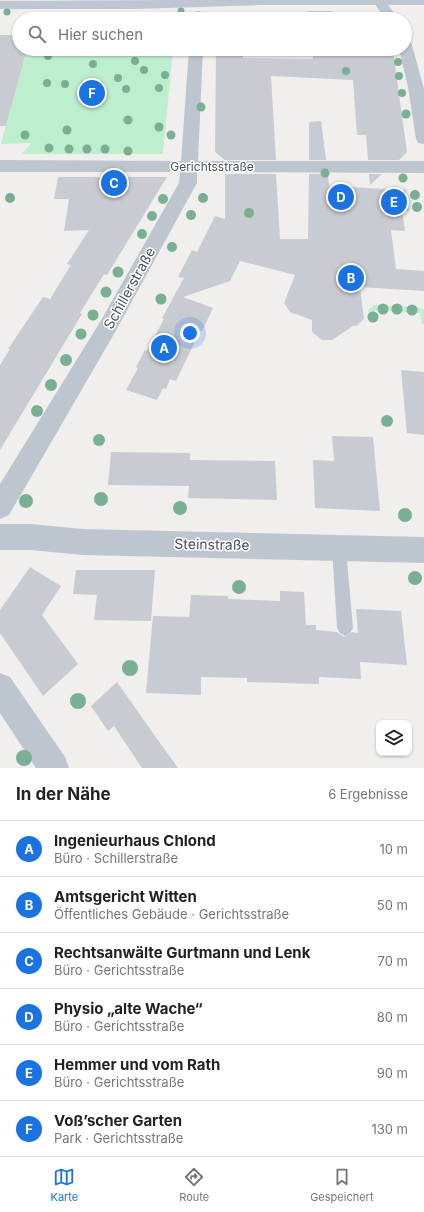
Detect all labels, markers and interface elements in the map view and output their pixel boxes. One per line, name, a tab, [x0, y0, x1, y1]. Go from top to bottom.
search box	[12, 12, 412, 56]
icon: search	[26, 23, 48, 45]
text: Hier suchen	[58, 25, 143, 44]
pin: F	[79, 78, 105, 108]
street label: Gerichtsstraße	[170, 159, 254, 174]
pin: C	[101, 168, 127, 198]
pin: D	[328, 182, 354, 212]
pin: E	[381, 187, 407, 217]
street label: Schillerstraße	[100, 244, 158, 332]
pin: B	[338, 263, 364, 293]
your location	[180, 323, 200, 343]
pin: A	[151, 333, 177, 363]
street label: Steinstraße	[174, 535, 250, 553]
map controls	[376, 720, 412, 756]
button: layers	[376, 720, 412, 756]
text: In der Nähe	[16, 784, 111, 804]
text: 6 Ergebnisse	[328, 786, 408, 802]
text: Ingenieurhaus Chlond	[54, 831, 216, 850]
text: A	[24, 841, 34, 857]
text: 10 m	[379, 841, 408, 857]
text: Büro · Schillerstraße	[54, 850, 178, 866]
text: Amtsgericht Witten	[54, 887, 197, 906]
text: B	[25, 897, 33, 913]
text: 50 m	[377, 897, 408, 913]
text: Öffentliches Gebäude · Gerichtsstraße	[54, 906, 289, 922]
text: Rechtsanwälte Gurtmann und Lenk	[54, 943, 310, 962]
text: C	[24, 953, 34, 969]
text: 70 m	[378, 953, 408, 969]
text: Büro · Gerichtsstraße	[54, 962, 184, 978]
text: Physio „alte Wache“	[54, 999, 203, 1018]
text: D	[24, 1009, 34, 1025]
text: 80 m	[377, 1009, 408, 1025]
text: Büro · Gerichtsstraße	[54, 1018, 184, 1034]
text: Hemmer und vom Rath	[54, 1055, 220, 1074]
text: E	[25, 1065, 33, 1081]
text: 90 m	[377, 1065, 408, 1081]
text: Büro · Gerichtsstraße	[54, 1074, 184, 1090]
text: Voß’scher Garten	[54, 1111, 182, 1130]
text: F	[25, 1121, 33, 1137]
text: 130 m	[371, 1121, 408, 1137]
text: Park · Gerichtsstraße	[54, 1130, 183, 1146]
tab: Karte	[50, 1166, 78, 1204]
tab: Route	[179, 1166, 209, 1204]
tab: Gespeichert	[310, 1166, 374, 1204]

